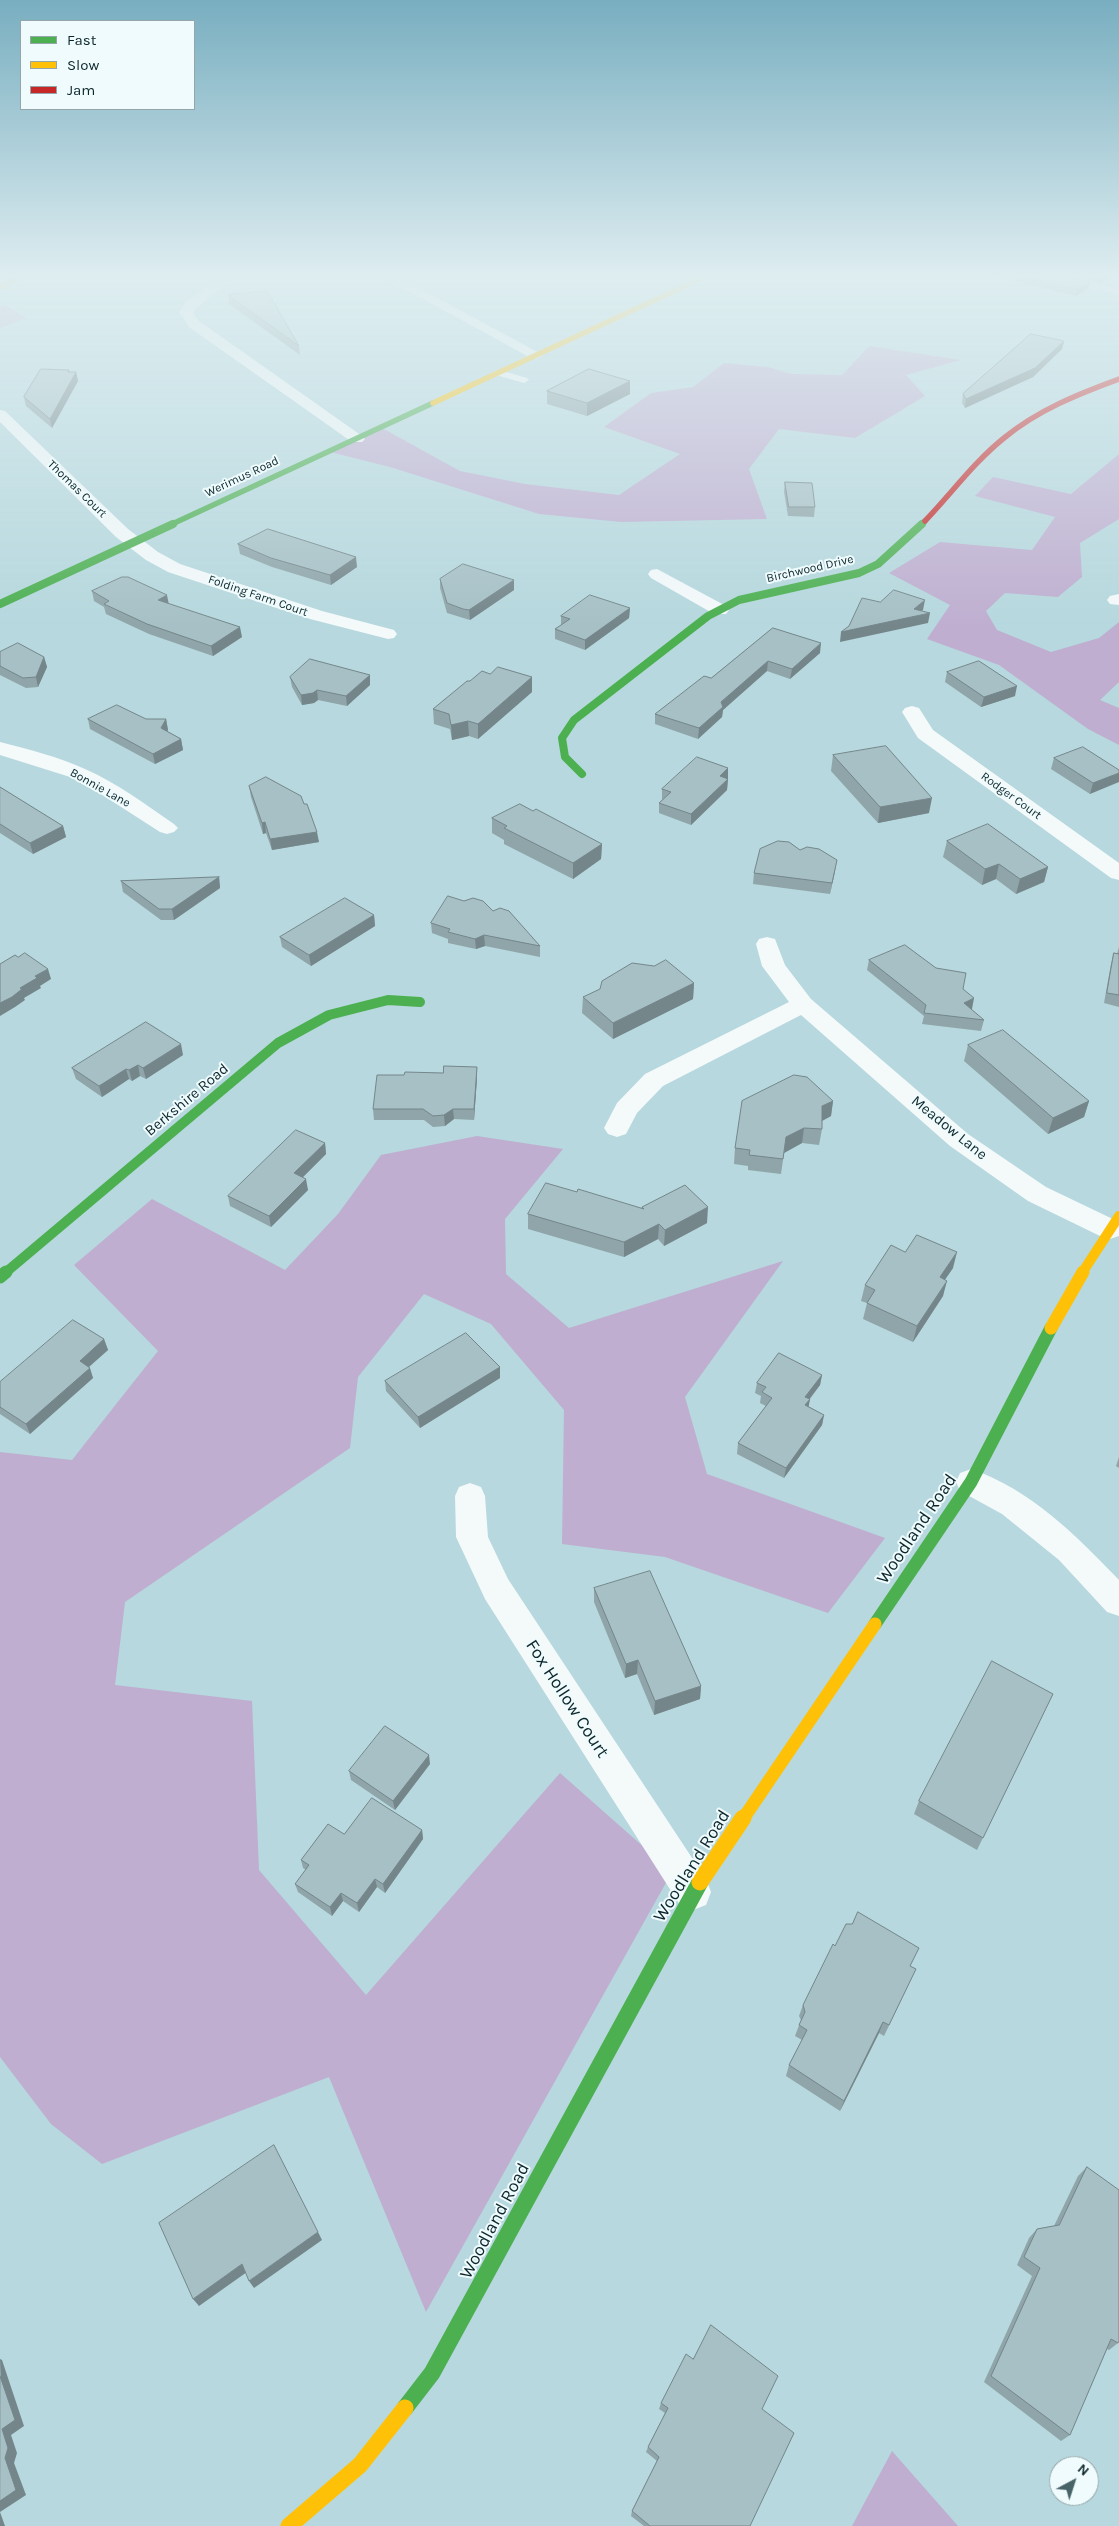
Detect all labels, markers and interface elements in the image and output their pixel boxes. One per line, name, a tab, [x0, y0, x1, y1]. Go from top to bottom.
legend	[20, 20, 195, 110]
text: Fast	[67, 31, 96, 49]
text: Slow	[67, 56, 99, 74]
text: Jam	[67, 81, 95, 99]
street label: Werimus Road	[203, 454, 281, 500]
street label: Thomas Court	[44, 457, 110, 521]
street label: Birchwood Drive	[765, 552, 855, 586]
street label: Folding Farm Court	[206, 572, 310, 620]
street label: Bonnie Lane	[67, 766, 133, 810]
street label: Rodger Court	[978, 769, 1044, 823]
street label: Berkshire Road	[142, 1060, 232, 1140]
street label: Meadow Lane	[908, 1092, 990, 1164]
street label: Woodland Road	[872, 1470, 962, 1588]
street label: Fox Hollow Court	[521, 1636, 613, 1762]
street label: Woodland Road	[649, 1806, 735, 1926]
street label: Woodland Road	[455, 2159, 535, 2283]
north arrow	[1049, 2456, 1099, 2506]
text: N	[1074, 2460, 1093, 2480]

